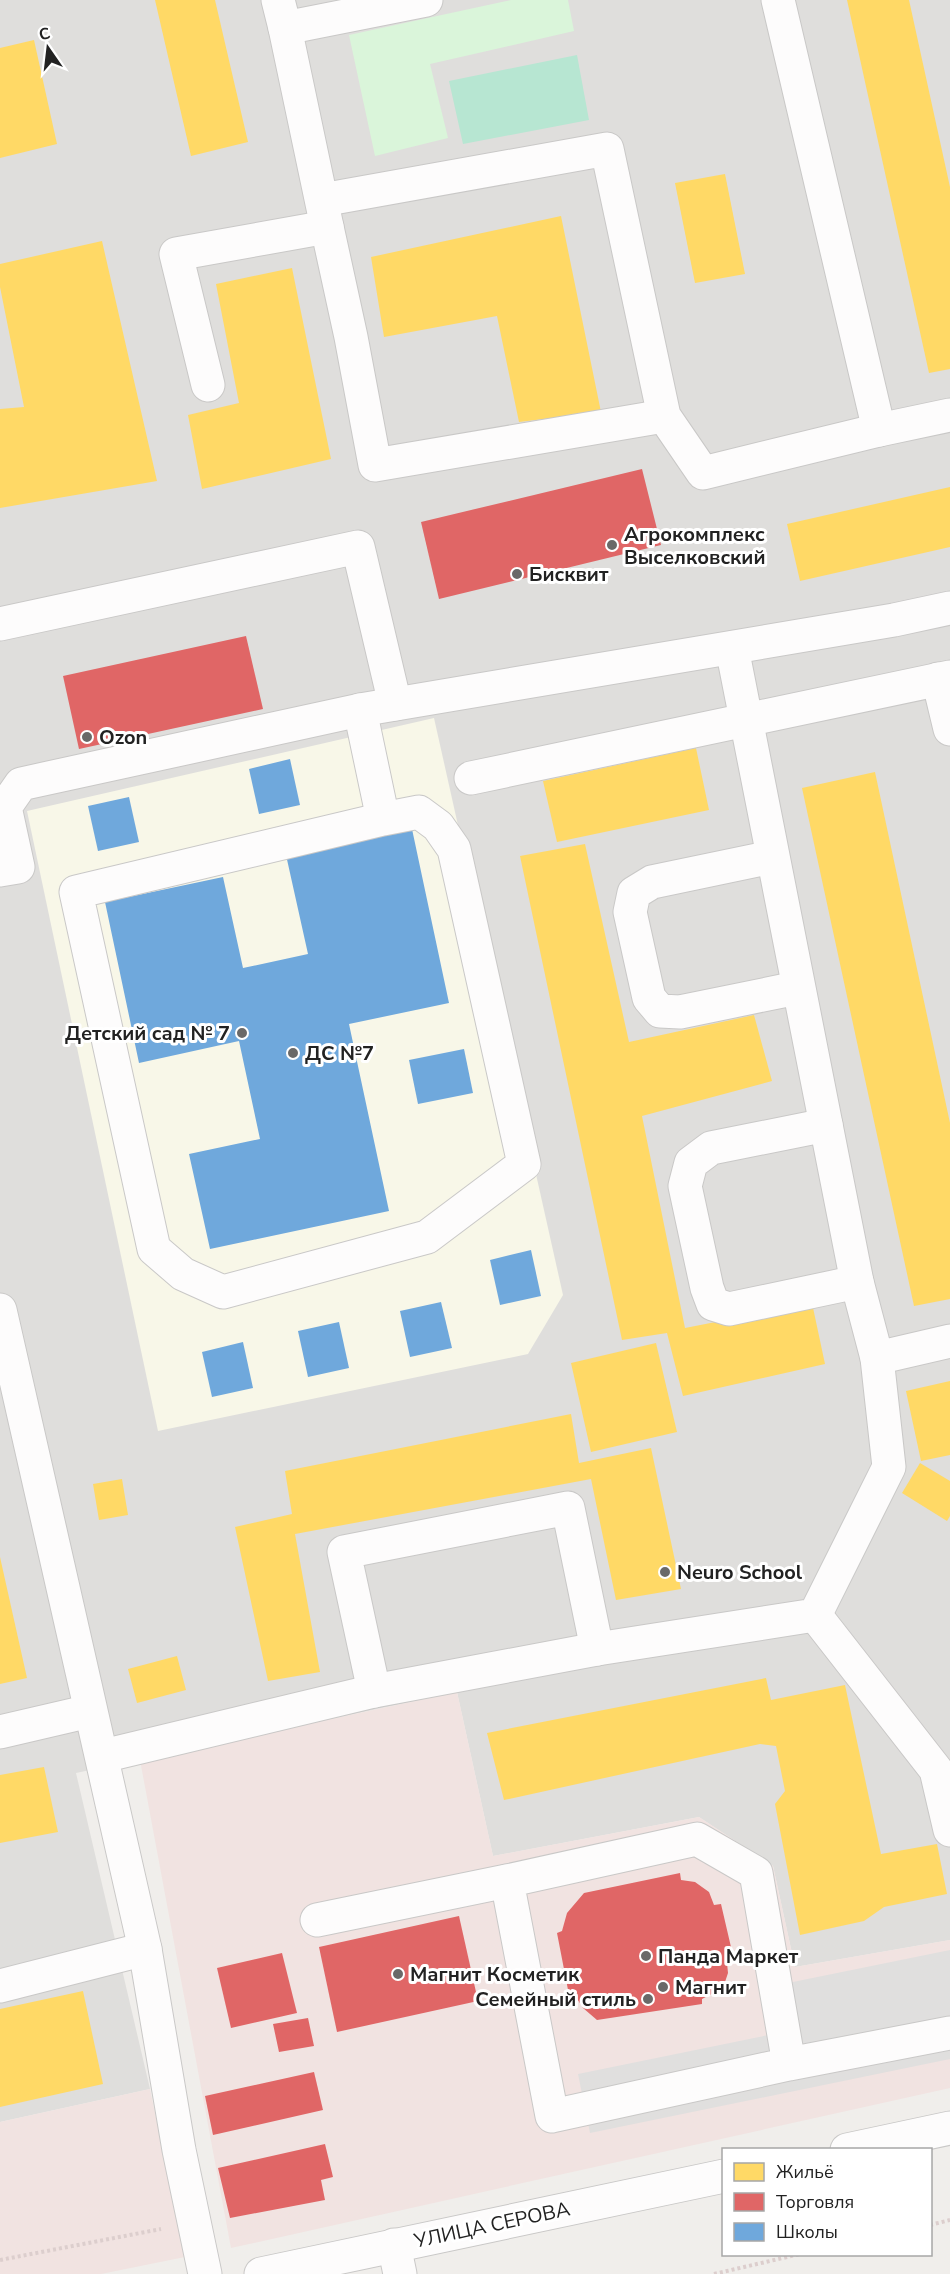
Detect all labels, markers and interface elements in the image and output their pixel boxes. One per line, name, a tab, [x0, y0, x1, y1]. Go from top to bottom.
north arrow	[18, 18, 78, 78]
text: С	[37, 22, 53, 46]
place label: Агрокомплекс Выселковский	[624, 521, 765, 571]
marker: Агрокомплекс Выселковский	[605, 538, 619, 552]
place label: Бисквит	[529, 561, 609, 588]
marker: Бисквит	[510, 567, 524, 581]
place label: Ozon	[99, 724, 147, 751]
marker: Ozon	[80, 730, 94, 744]
place label: Детский сад № 7	[65, 1020, 230, 1047]
marker: Детский сад № 7	[235, 1026, 249, 1040]
place label: ДС №7	[305, 1040, 374, 1067]
marker: ДС №7	[286, 1046, 300, 1060]
place label: Neuro School	[677, 1559, 803, 1586]
marker: Neuro School	[658, 1565, 672, 1579]
place label: Панда Маркет	[658, 1943, 799, 1970]
marker: Панда Маркет	[639, 1949, 653, 1963]
place label: Магнит Косметик	[410, 1961, 580, 1988]
marker: Магнит Косметик	[391, 1967, 405, 1981]
place label: Магнит	[675, 1974, 747, 2001]
marker: Магнит	[656, 1980, 670, 1994]
place label: Семейный стиль	[475, 1986, 636, 2013]
marker: Семейный стиль	[641, 1992, 655, 2006]
legend	[722, 2148, 932, 2256]
text: Жильё	[776, 2160, 834, 2184]
text: Торговля	[776, 2190, 854, 2214]
street label: УЛИЦА СЕРОВА	[411, 2195, 573, 2255]
text: Школы	[776, 2220, 838, 2244]

